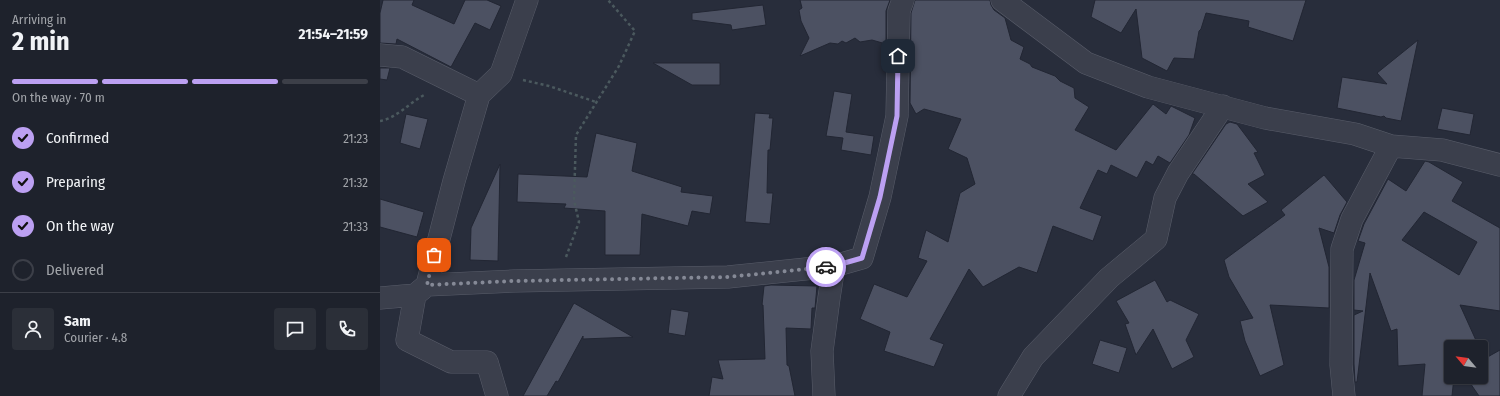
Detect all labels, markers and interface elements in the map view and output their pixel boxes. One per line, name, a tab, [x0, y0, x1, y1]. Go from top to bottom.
text: Arriving in	[12, 12, 66, 27]
text: 21:54–21:59	[298, 25, 368, 43]
text: 2 min	[12, 26, 70, 57]
pin	[881, 39, 915, 73]
icon: home	[887, 45, 909, 67]
text: On the way · 70 m	[12, 90, 105, 105]
icon: check	[12, 127, 34, 149]
text: Confirmed	[46, 129, 109, 147]
text: 21:23	[343, 131, 368, 146]
icon: check	[12, 171, 34, 193]
text: Preparing	[46, 173, 105, 191]
text: 21:32	[343, 175, 368, 190]
icon: check	[12, 215, 34, 237]
text: On the way	[46, 217, 114, 235]
text: 21:33	[343, 219, 368, 234]
pin	[417, 238, 451, 272]
icon: bag	[423, 244, 445, 266]
courier	[806, 247, 846, 287]
icon: car	[815, 256, 837, 278]
text: Delivered	[46, 261, 104, 279]
button: person	[12, 308, 54, 350]
button: chat	[274, 308, 316, 350]
button: phone	[326, 308, 368, 350]
text: Sam	[64, 312, 91, 330]
text: Courier · 4.8	[64, 330, 127, 345]
north arrow	[1444, 340, 1488, 384]
map controls	[1444, 340, 1488, 384]

